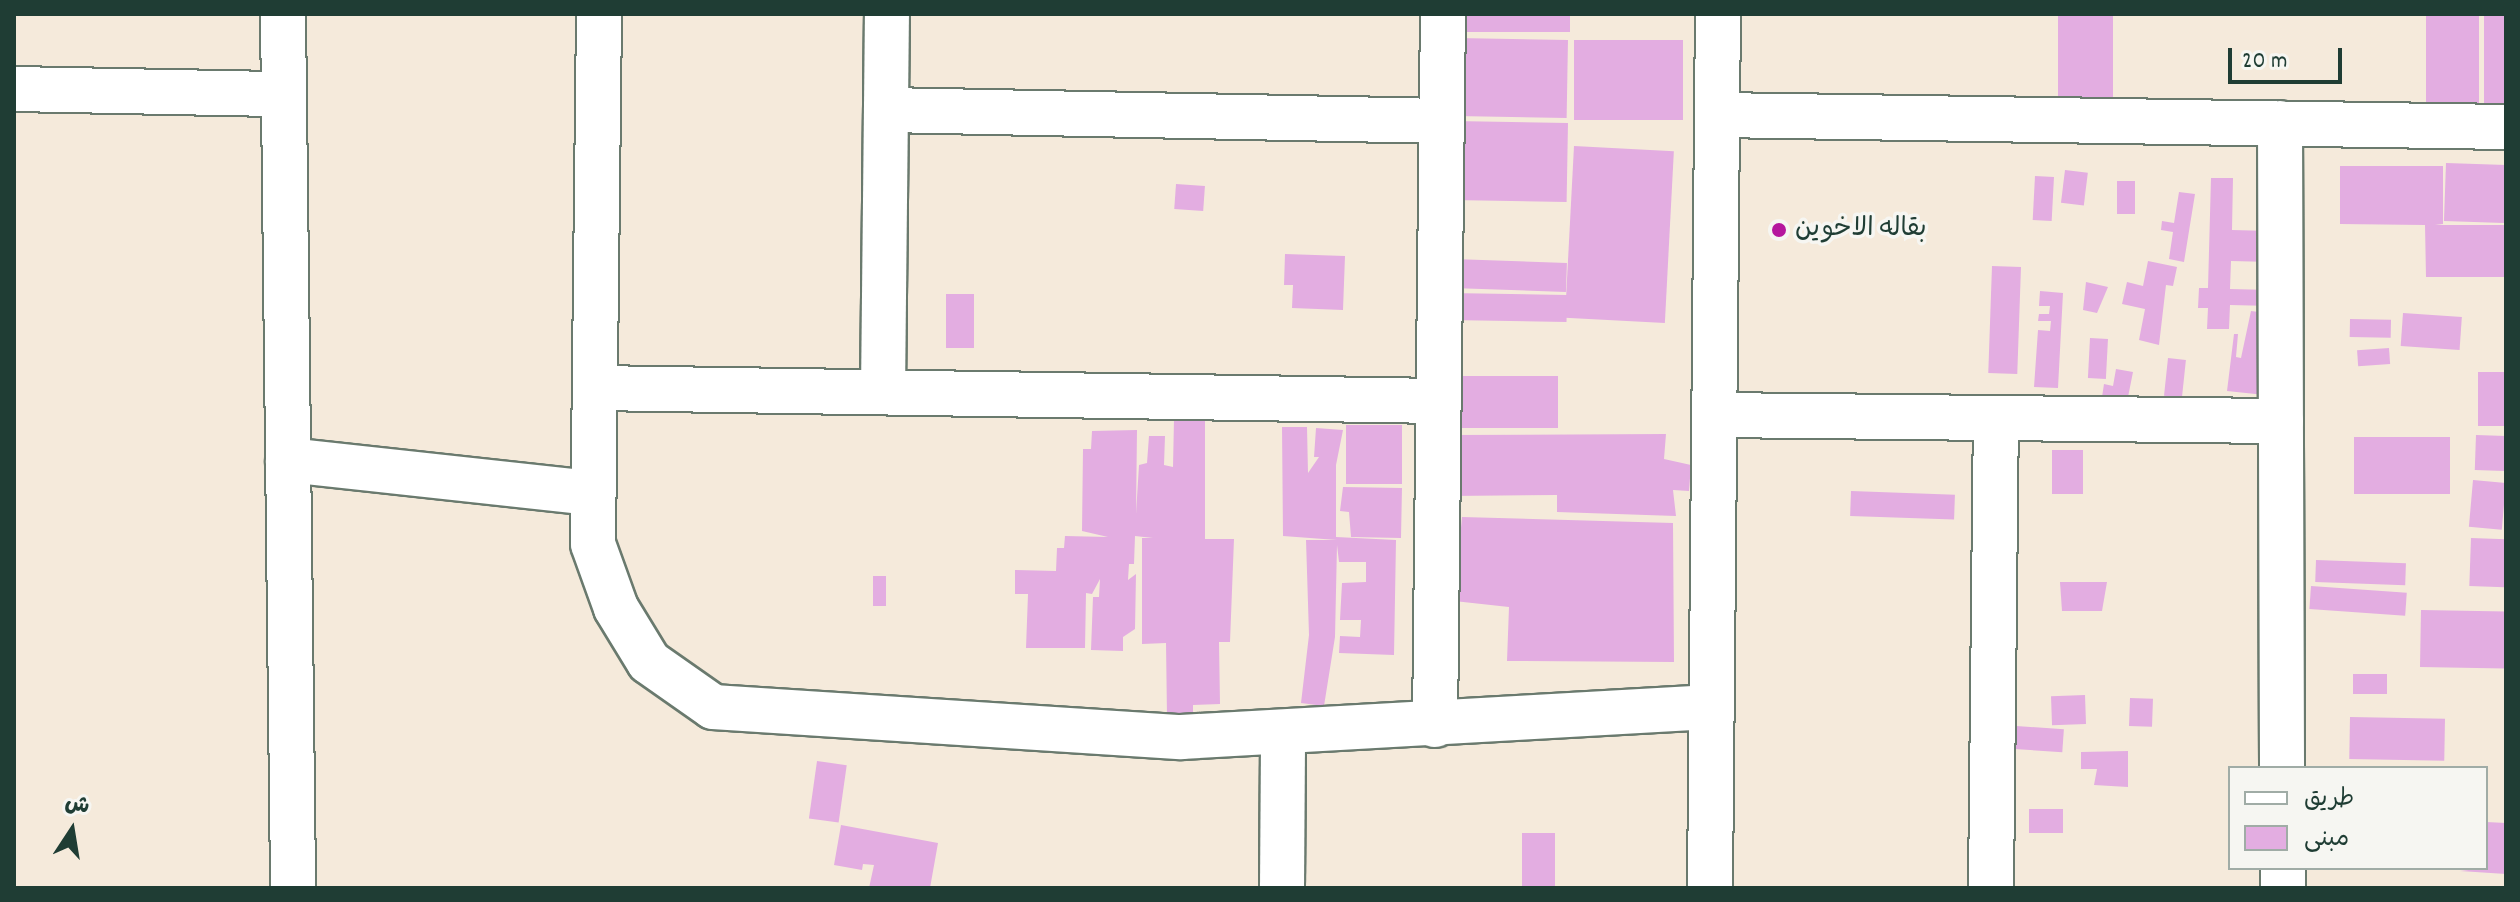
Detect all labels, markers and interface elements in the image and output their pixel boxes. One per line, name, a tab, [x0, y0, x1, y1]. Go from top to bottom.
scale bar	[2232, 32, 2346, 82]
text: 20 m	[2242, 45, 2288, 79]
place label: بقاله الاخوين	[1795, 214, 1927, 246]
marker: بقاله الاخوين	[1770, 221, 1788, 239]
legend	[2228, 766, 2488, 870]
text: طريق	[2304, 783, 2354, 817]
text: ش	[62, 788, 92, 824]
north arrow	[32, 790, 112, 870]
text: مبنى	[2304, 823, 2349, 857]

